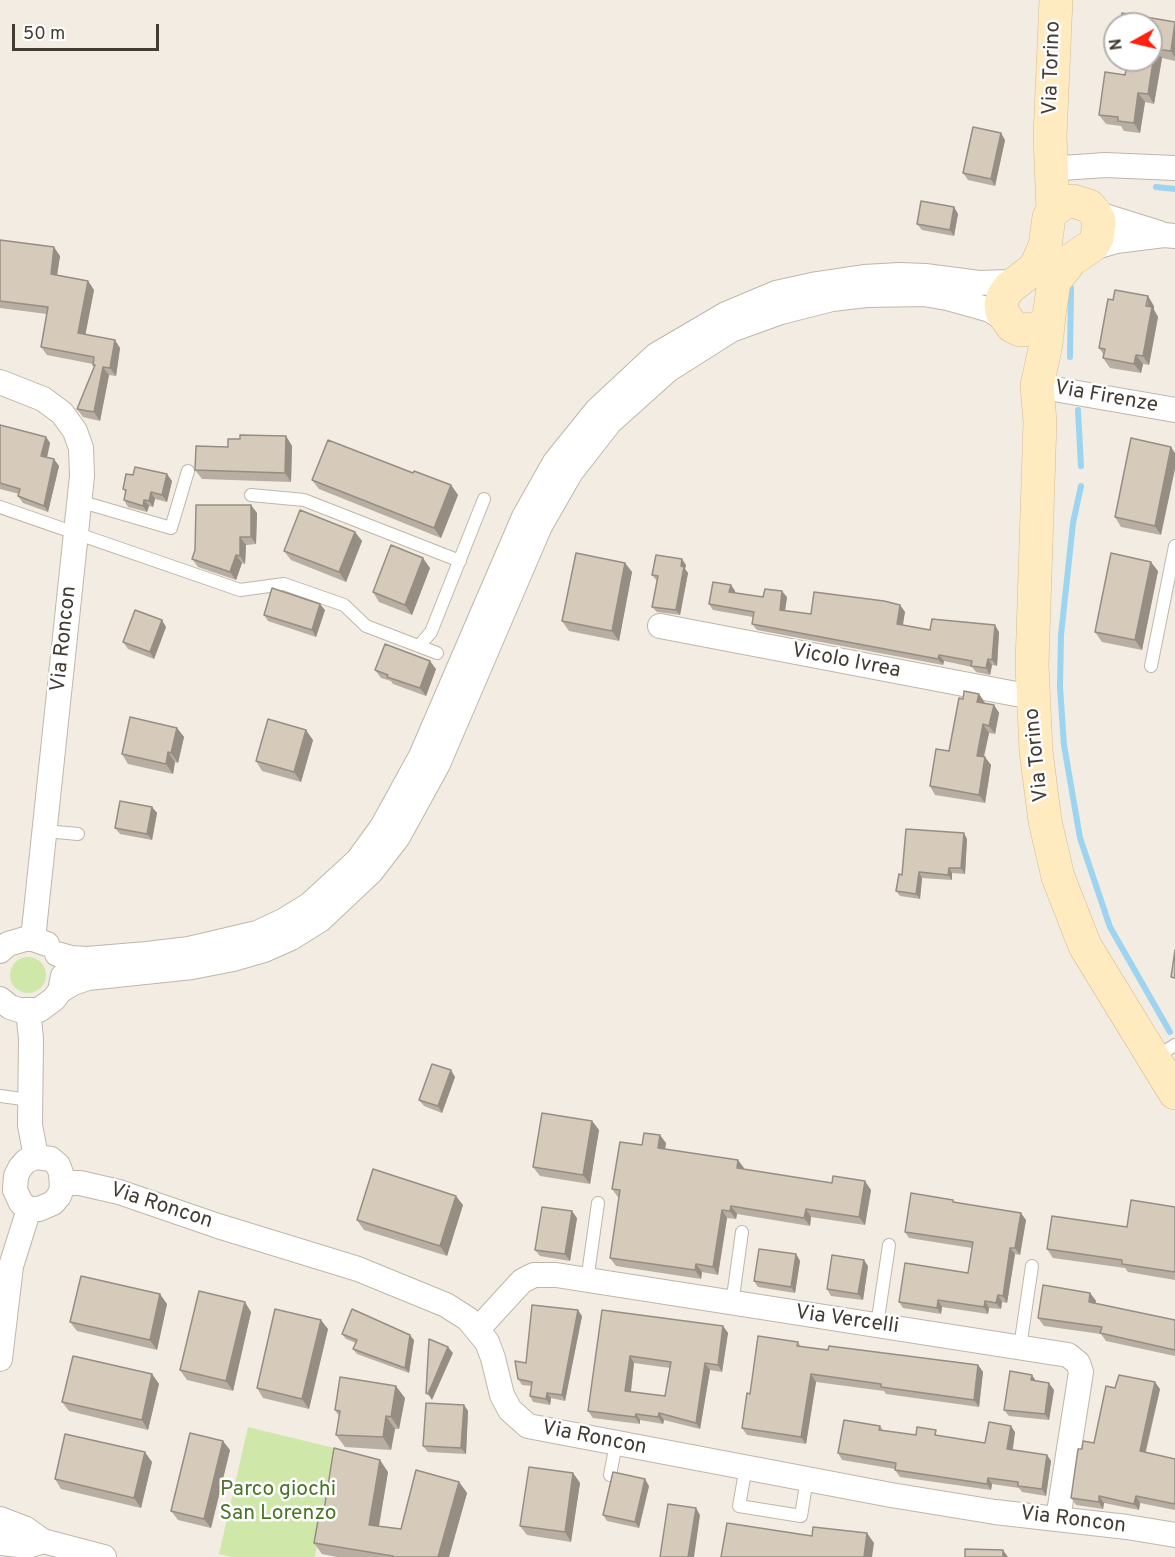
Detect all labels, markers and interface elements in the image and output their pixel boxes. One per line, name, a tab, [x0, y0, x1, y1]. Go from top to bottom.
scale bar	[15, 12, 162, 50]
north arrow	[1103, 12, 1163, 72]
street label: Via Torino	[1039, 20, 1067, 116]
text: 50 m	[23, 23, 65, 46]
text: N	[1106, 37, 1128, 51]
street label: Via Firenze	[1052, 376, 1160, 420]
street label: Via Roncon	[47, 585, 83, 693]
street label: Vicolo Ivrea	[789, 639, 903, 685]
street label: Via Torino	[1021, 707, 1055, 803]
street label: Via Roncon	[107, 1179, 215, 1235]
street label: Via Vercelli	[794, 1301, 900, 1341]
street label: Via Roncon	[539, 1416, 649, 1462]
park label: Parco giochi San Lorenzo	[219, 1478, 337, 1528]
street label: Via Roncon	[1019, 1502, 1127, 1540]

